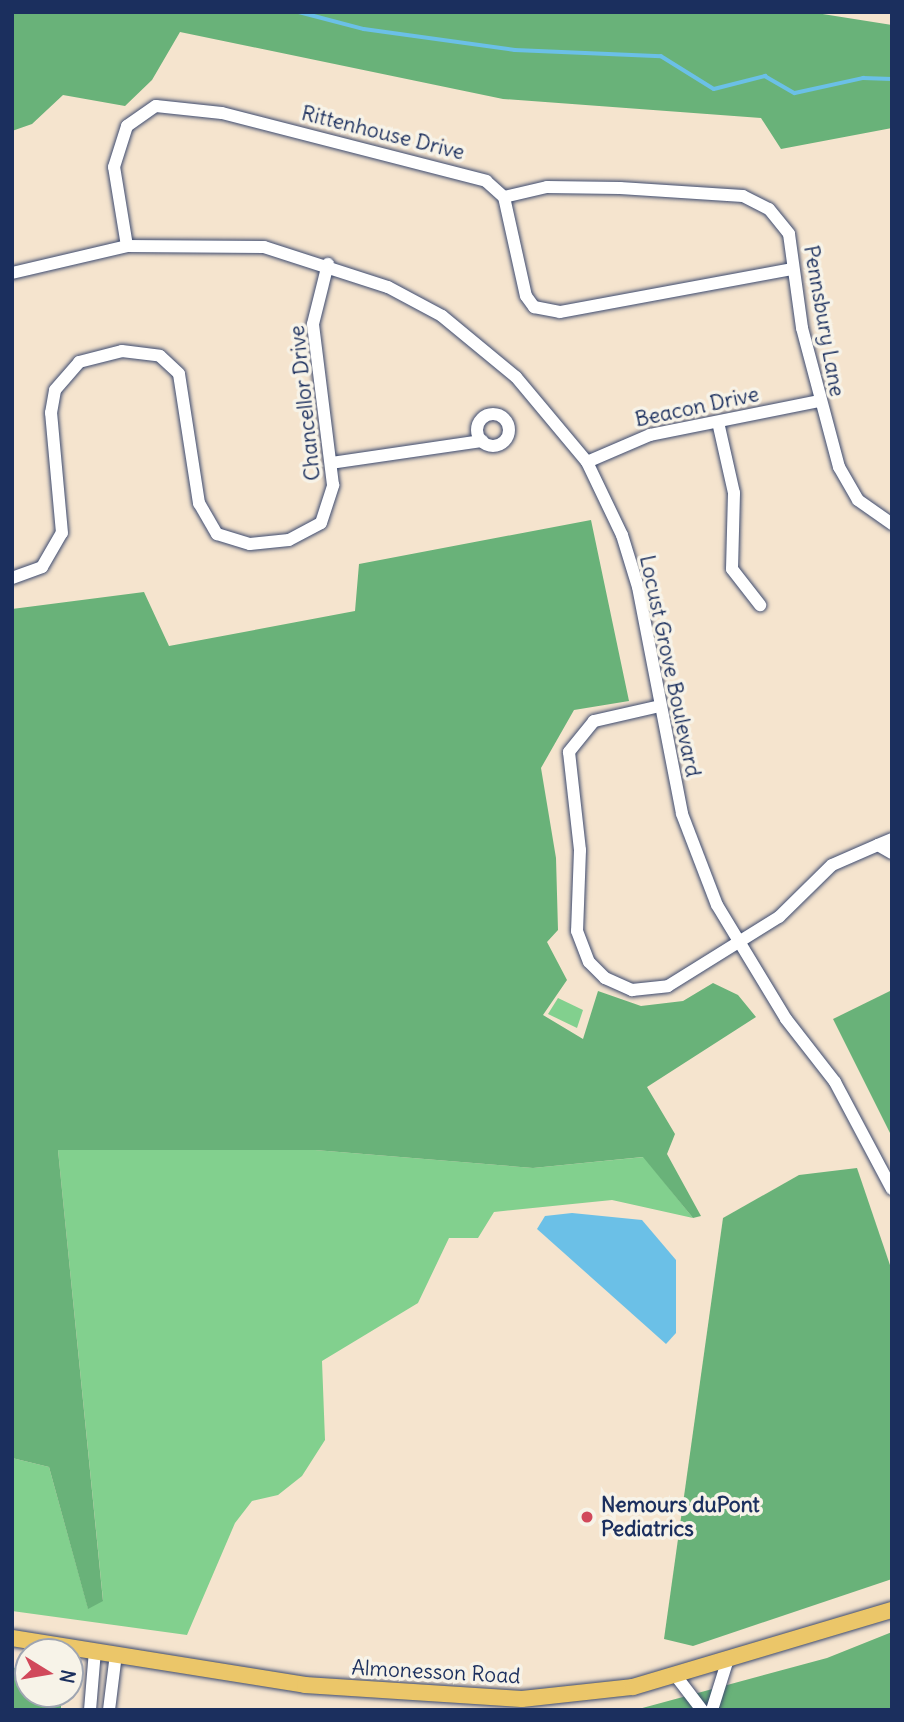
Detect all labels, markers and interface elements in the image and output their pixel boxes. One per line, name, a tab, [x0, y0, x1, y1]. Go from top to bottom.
street label: Rittenhouse Drive	[299, 101, 467, 165]
street label: Pennsbury Lane	[798, 243, 850, 399]
street label: Chancellor Drive	[284, 324, 326, 482]
street label: Beacon Drive	[633, 382, 761, 432]
street label: Locust Grove Boulevard	[634, 553, 706, 779]
place label: Nemours duPont Pediatrics	[601, 1492, 760, 1542]
marker: Nemours duPont Pediatrics	[579, 1509, 595, 1525]
north arrow	[14, 1638, 84, 1708]
street label: Almonesson Road	[351, 1655, 521, 1689]
text: N	[55, 1668, 81, 1685]

